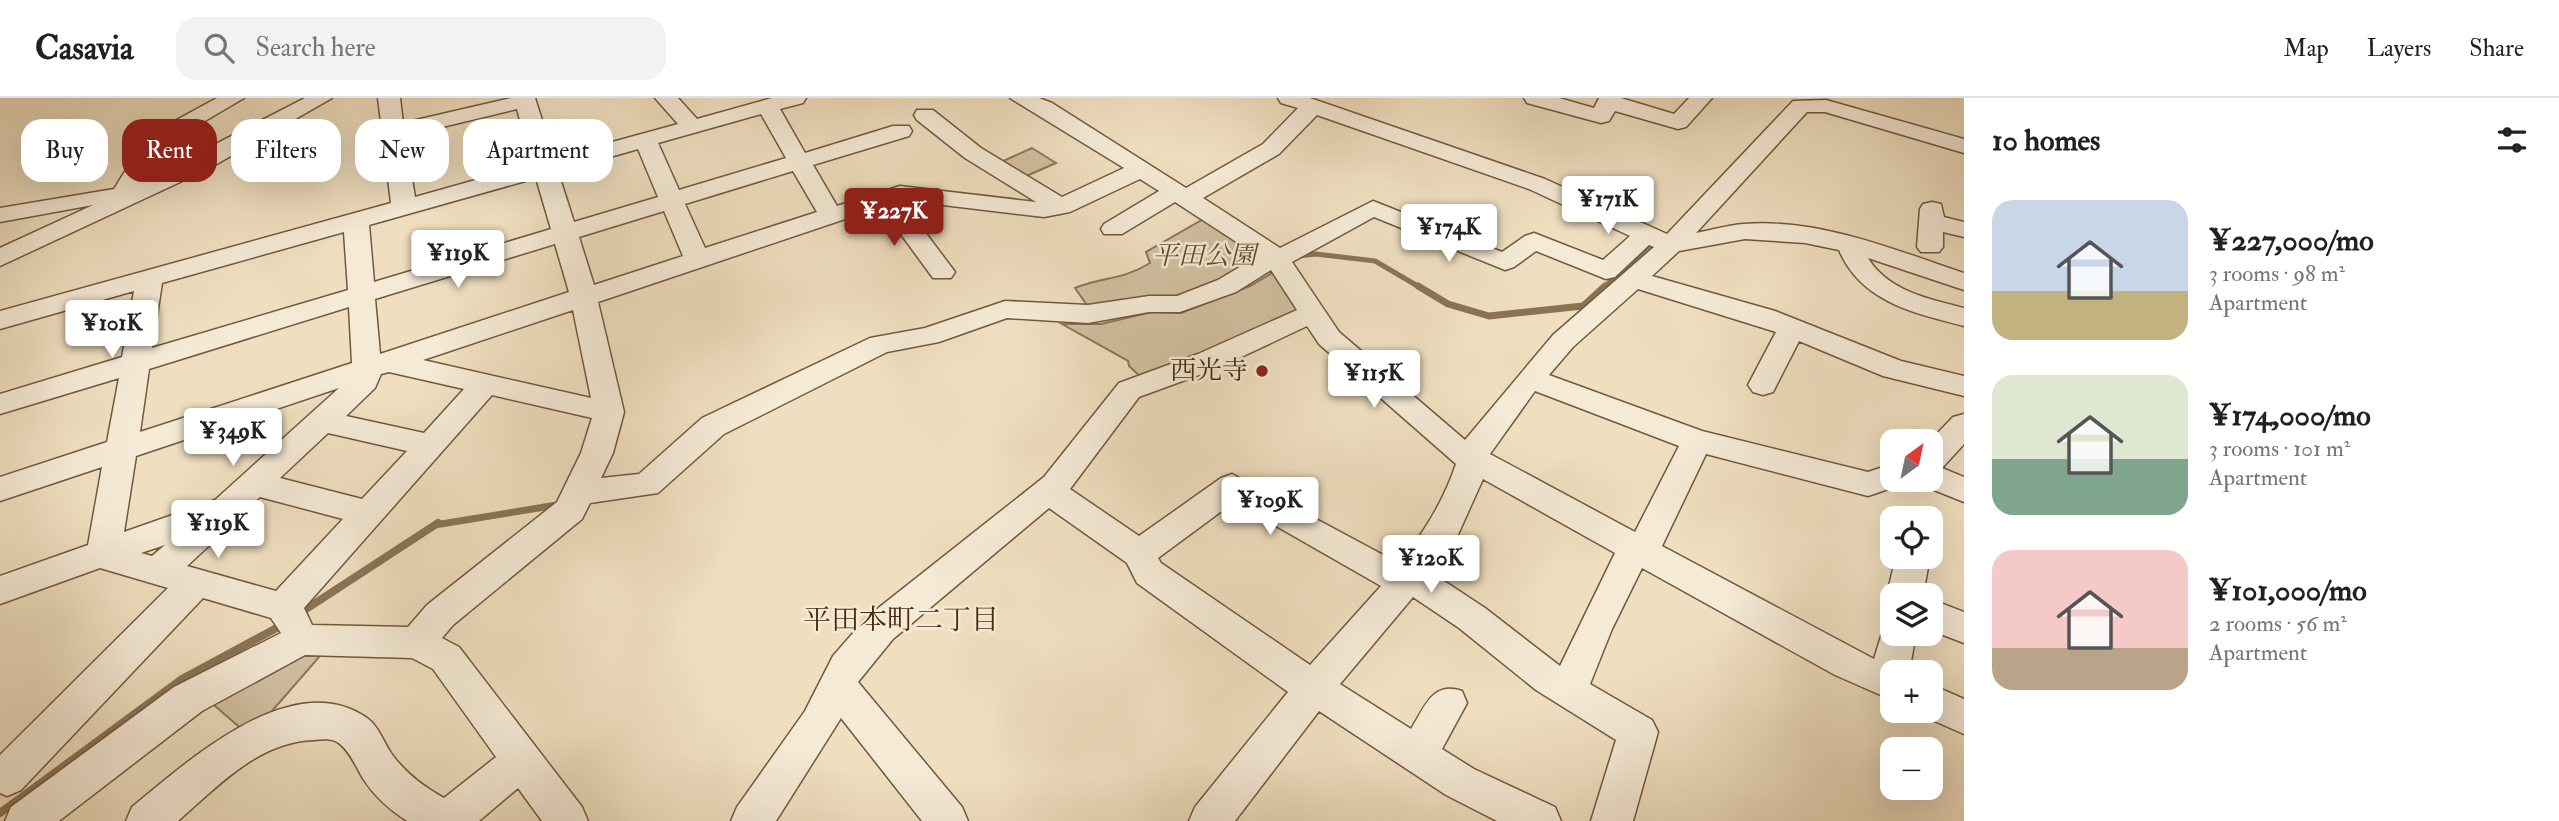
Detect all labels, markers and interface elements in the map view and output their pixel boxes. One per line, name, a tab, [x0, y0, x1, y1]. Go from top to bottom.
search box	[176, 17, 666, 80]
text: Casavia	[35, 28, 134, 69]
icon: search	[200, 29, 238, 67]
text: Search here	[256, 32, 376, 64]
text: Map	[2284, 33, 2329, 64]
text: Layers	[2367, 33, 2431, 64]
text: Share	[2469, 33, 2524, 64]
chip: Buy	[21, 119, 108, 182]
chip: Rent	[122, 119, 217, 182]
chip: Filters	[231, 119, 341, 182]
chip: New	[355, 119, 449, 182]
chip: Apartment	[463, 119, 613, 182]
icon: filters	[2493, 121, 2531, 159]
text: 10 homes	[1992, 122, 2100, 159]
pin: ¥171K	[1559, 176, 1657, 236]
text: ¥171K	[1578, 184, 1638, 213]
pin: ¥227K	[845, 188, 943, 248]
text: ¥227K	[860, 196, 928, 225]
pin: ¥174K	[1400, 204, 1498, 264]
text: ¥174K	[1417, 212, 1481, 241]
text: ¥227,000/mo	[2209, 222, 2374, 259]
icon: home	[2048, 228, 2132, 312]
pin: ¥119K	[409, 230, 507, 290]
text: ¥119K	[427, 238, 489, 267]
park label: 平田公園	[1152, 240, 1260, 272]
text: 3 rooms · 98 m²	[2209, 259, 2345, 288]
text: Apartment	[2209, 288, 2307, 317]
pin: ¥101K	[63, 300, 161, 360]
text: ¥101K	[81, 308, 143, 337]
pin: ¥115K	[1325, 350, 1423, 410]
place label: 西光寺	[1170, 355, 1248, 387]
text: ¥115K	[1344, 358, 1404, 387]
marker: 西光寺	[1254, 363, 1270, 379]
text: ¥174,000/mo	[2209, 397, 2371, 434]
icon: home	[2048, 403, 2132, 487]
pin: ¥349K	[184, 408, 282, 468]
text: ¥349K	[200, 416, 266, 445]
north arrow	[1880, 429, 1942, 492]
map controls	[1880, 429, 1943, 800]
text: 3 rooms · 101 m²	[2209, 434, 2350, 463]
text: Apartment	[2209, 463, 2307, 492]
pin: ¥109K	[1221, 478, 1319, 537]
text: ¥109K	[1237, 485, 1303, 514]
pin: ¥119K	[169, 500, 267, 560]
button: locate	[1880, 506, 1943, 569]
text: ¥119K	[187, 508, 249, 537]
pin: ¥120K	[1382, 536, 1480, 595]
text: ¥120K	[1398, 543, 1464, 572]
text: ¥101,000/mo	[2209, 572, 2367, 609]
icon: home	[2048, 578, 2132, 662]
button: layers	[1880, 583, 1943, 646]
district label: 平田本町二丁目	[803, 603, 999, 638]
text: 2 rooms · 56 m²	[2209, 609, 2347, 638]
text: Apartment	[2209, 638, 2307, 667]
button: +	[1880, 660, 1943, 723]
button: −	[1880, 737, 1943, 800]

